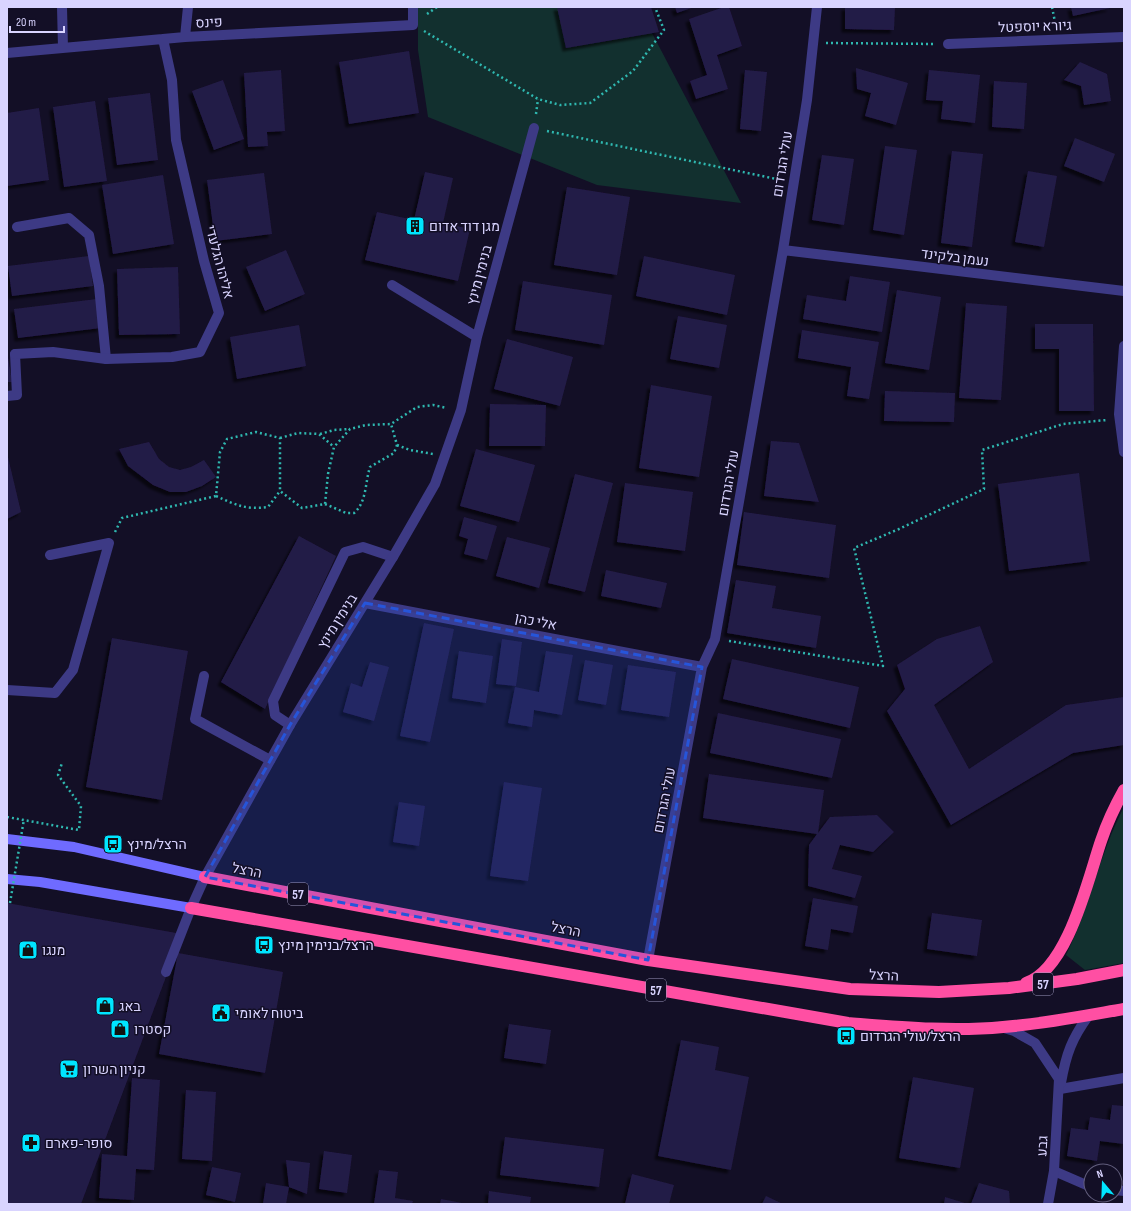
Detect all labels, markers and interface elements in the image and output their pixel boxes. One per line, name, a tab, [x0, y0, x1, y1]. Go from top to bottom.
scale bar	[10, 8, 64, 34]
street label: פינס	[195, 13, 223, 32]
text: 20 m	[16, 15, 36, 30]
street label: גיורא יוספטל	[998, 17, 1072, 36]
street label: עולי הגרדום	[769, 130, 796, 198]
building icon: מגן דוד אדום	[404, 215, 426, 237]
place label: מגן דוד אדום	[429, 218, 500, 235]
street label: אליהו הגלעדי	[202, 223, 237, 301]
street label: בנימין מינץ	[463, 243, 496, 307]
street label: נעמן בלקינד	[920, 245, 990, 270]
street label: עולי הגרדום	[714, 449, 743, 517]
street label: בנימין מינץ	[314, 590, 361, 652]
street label: אלי כהן	[513, 609, 558, 634]
street label: עולי הגרדום	[650, 766, 679, 834]
bus stop icon: הרצל/מינץ	[102, 833, 124, 855]
place label: הרצל/מינץ	[127, 836, 187, 853]
street label: הרצל	[231, 859, 263, 882]
road number: 57	[288, 883, 308, 905]
street label: הרצל	[550, 918, 582, 941]
bus stop icon: הרצל/בנימין מינץ	[253, 934, 275, 956]
place label: הרצל/בנימין מינץ	[278, 937, 374, 954]
shop icon: מנגו	[17, 939, 39, 961]
place label: מנגו	[42, 942, 66, 959]
street label: הרצל	[869, 966, 899, 985]
road number: 57	[1033, 973, 1053, 995]
road number: 57	[646, 979, 666, 1001]
shop icon: באג	[94, 995, 116, 1017]
place label: באג	[119, 998, 141, 1015]
public building icon: ביטוח לאומי	[210, 1002, 232, 1024]
place label: ביטוח לאומי	[235, 1005, 304, 1022]
shop icon: קסטרו	[109, 1018, 131, 1040]
place label: קסטרו	[134, 1021, 171, 1038]
bus stop icon: הרצל/עולי הגרדום	[835, 1025, 857, 1047]
place label: הרצל/עולי הגרדום	[860, 1028, 961, 1045]
supermarket icon: קניון השרון	[58, 1058, 80, 1080]
place label: קניון השרון	[83, 1061, 146, 1078]
pharmacy icon: סופר-פארם	[20, 1132, 42, 1154]
place label: סופר-פארם	[45, 1135, 112, 1152]
street label: גבע	[1033, 1135, 1052, 1157]
north arrow	[1083, 1163, 1123, 1203]
text: N	[1095, 1167, 1105, 1181]

